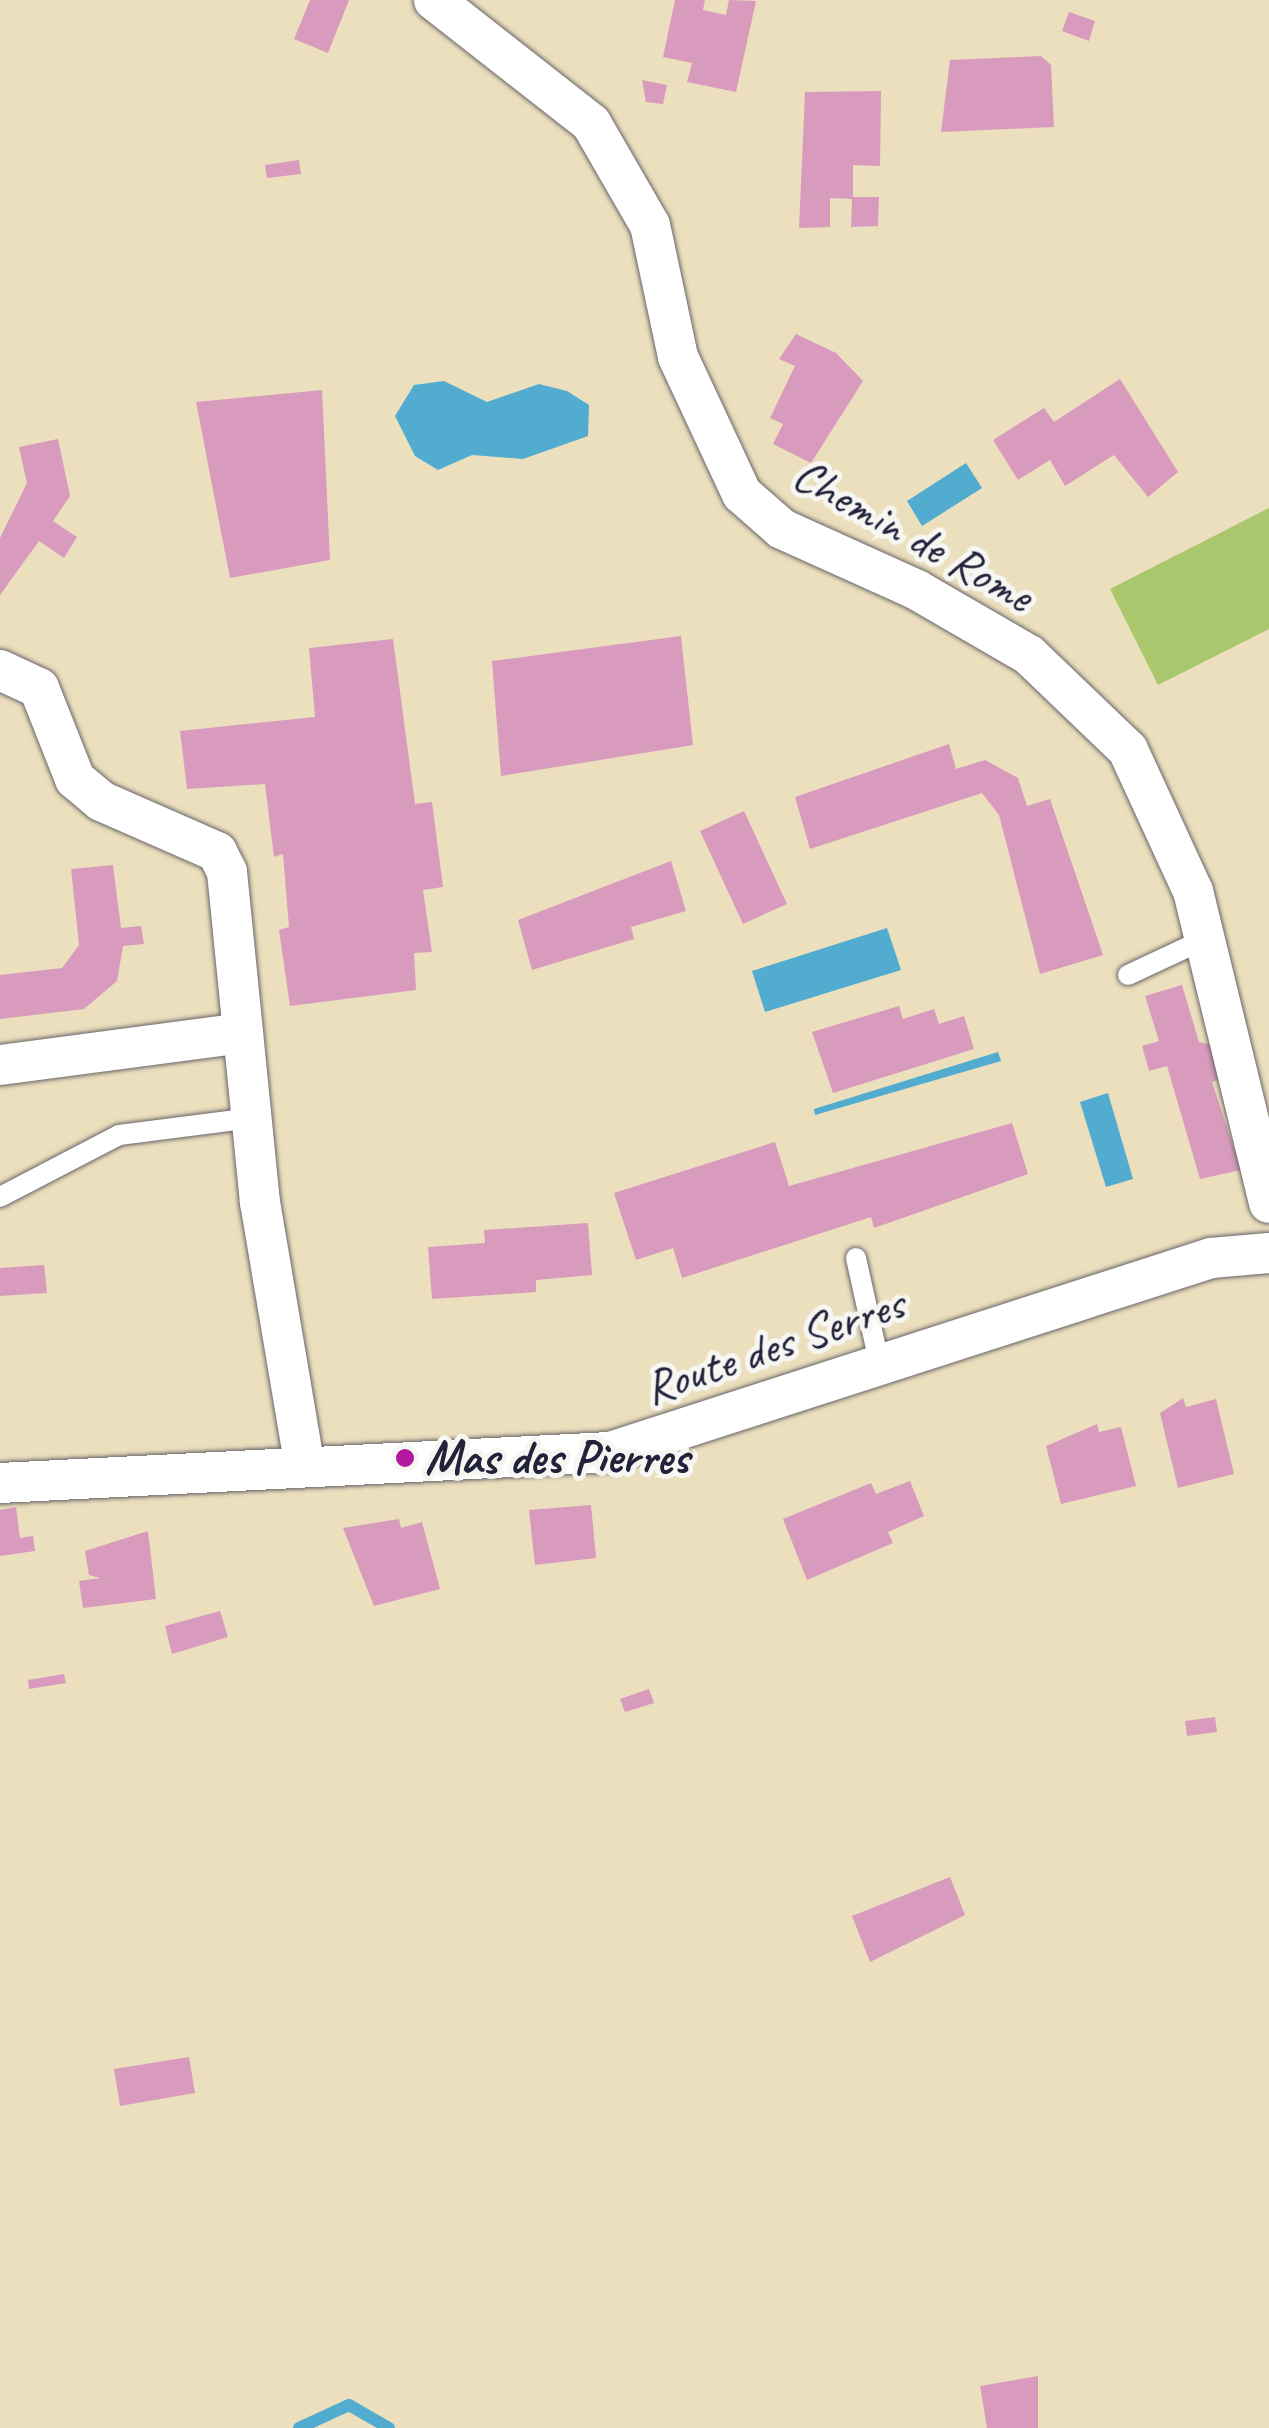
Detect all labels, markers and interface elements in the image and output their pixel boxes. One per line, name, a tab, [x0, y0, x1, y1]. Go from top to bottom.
street label: Chemin de Rome	[784, 446, 1042, 624]
street label: Route des Serres	[637, 1275, 911, 1417]
place label: Mas des Pierres	[425, 1429, 689, 1487]
marker: Mas des Pierres	[394, 1447, 416, 1469]

